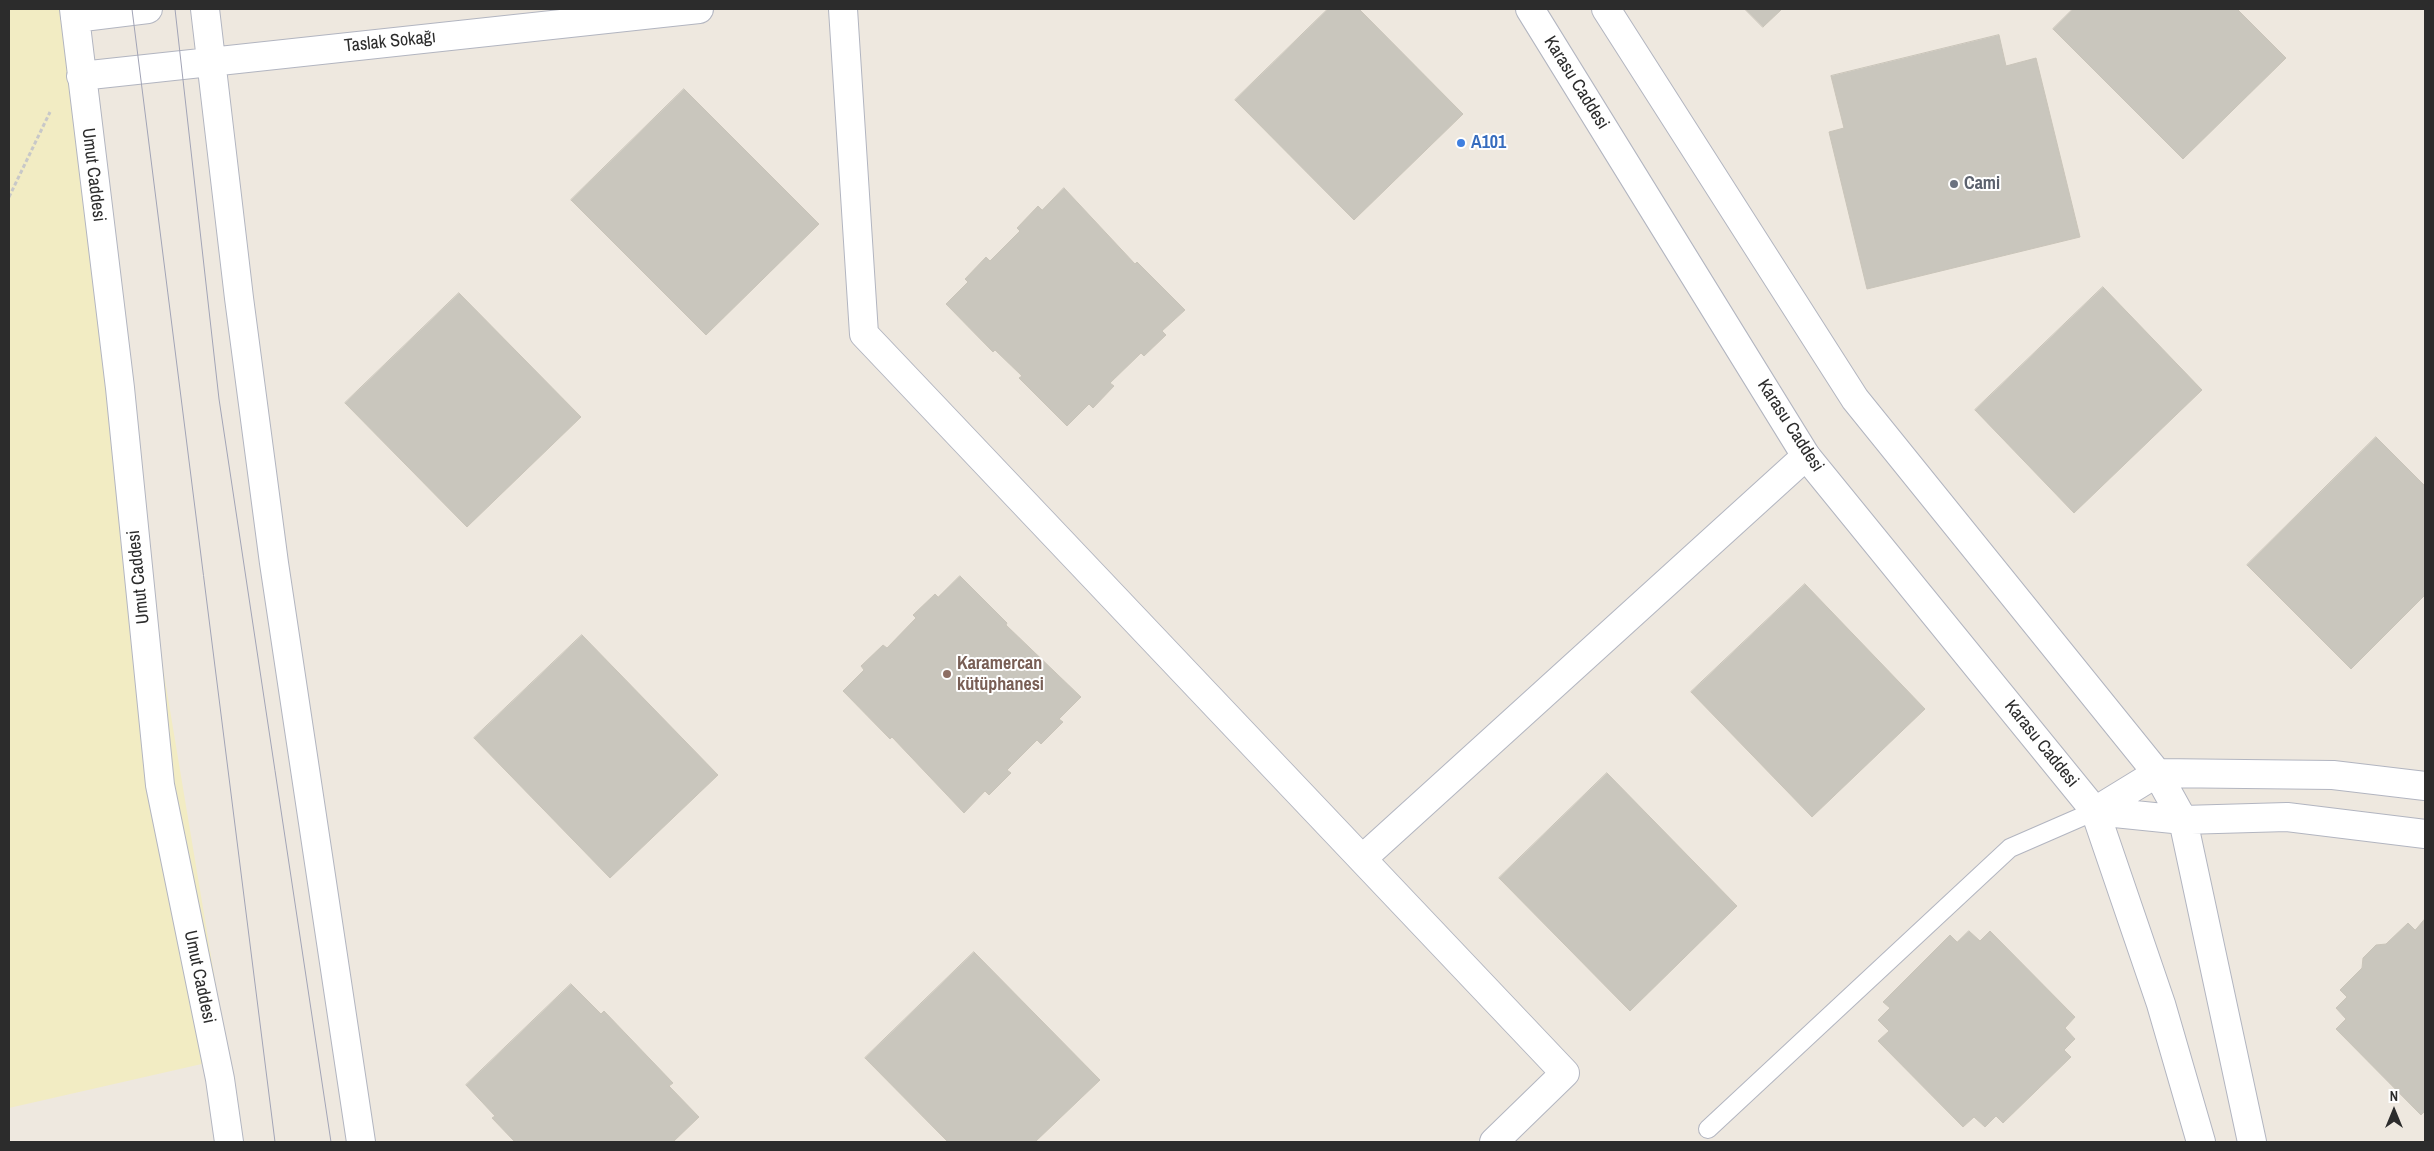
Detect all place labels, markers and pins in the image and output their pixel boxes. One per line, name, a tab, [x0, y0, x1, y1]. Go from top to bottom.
place label: A101	[1471, 132, 1506, 154]
marker: A101	[1455, 137, 1467, 149]
place label: Cami	[1964, 173, 2000, 195]
marker: Cami	[1948, 178, 1960, 190]
place label: Karamercan kütüphanesi	[957, 653, 1044, 696]
marker: Karamercan kütüphanesi	[941, 668, 953, 680]

